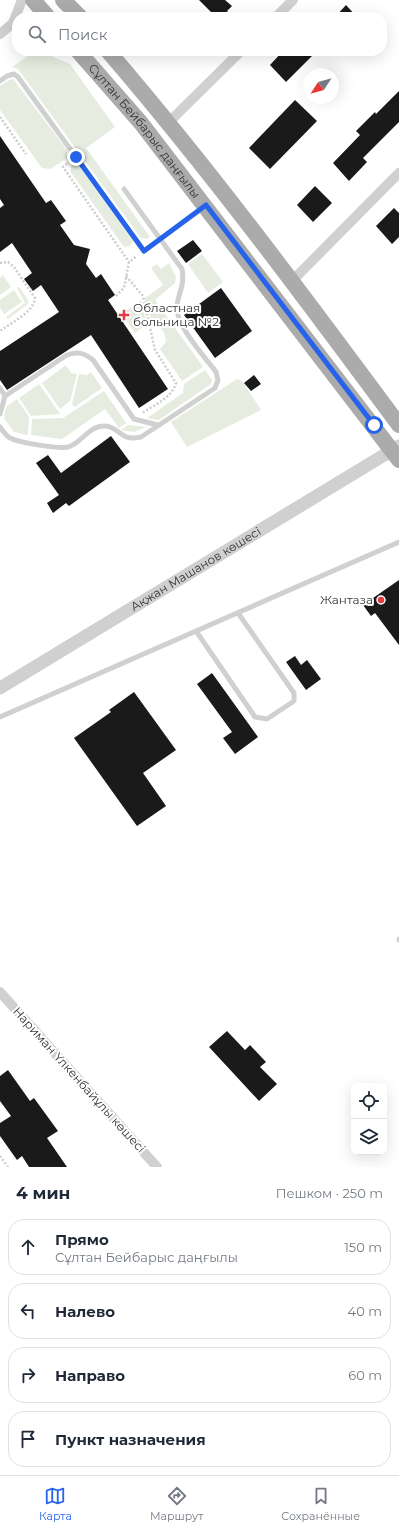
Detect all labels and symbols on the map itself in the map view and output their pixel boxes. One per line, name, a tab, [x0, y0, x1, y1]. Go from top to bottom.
street label: Сұлтан Бейбарыс даңғылы	[86, 60, 204, 201]
north arrow	[303, 68, 339, 104]
route end	[67, 148, 85, 166]
place label: Областная больница №2	[133, 300, 219, 329]
marker: Областная больница №2	[118, 309, 130, 321]
route start	[365, 416, 383, 434]
street label: Ақжан Машанов көшесі	[128, 524, 264, 614]
place label: Жантаза	[320, 592, 373, 607]
marker: Жантаза	[376, 595, 386, 605]
street label: Нариман Үлкенбайұлы көшесі	[10, 1004, 149, 1156]

